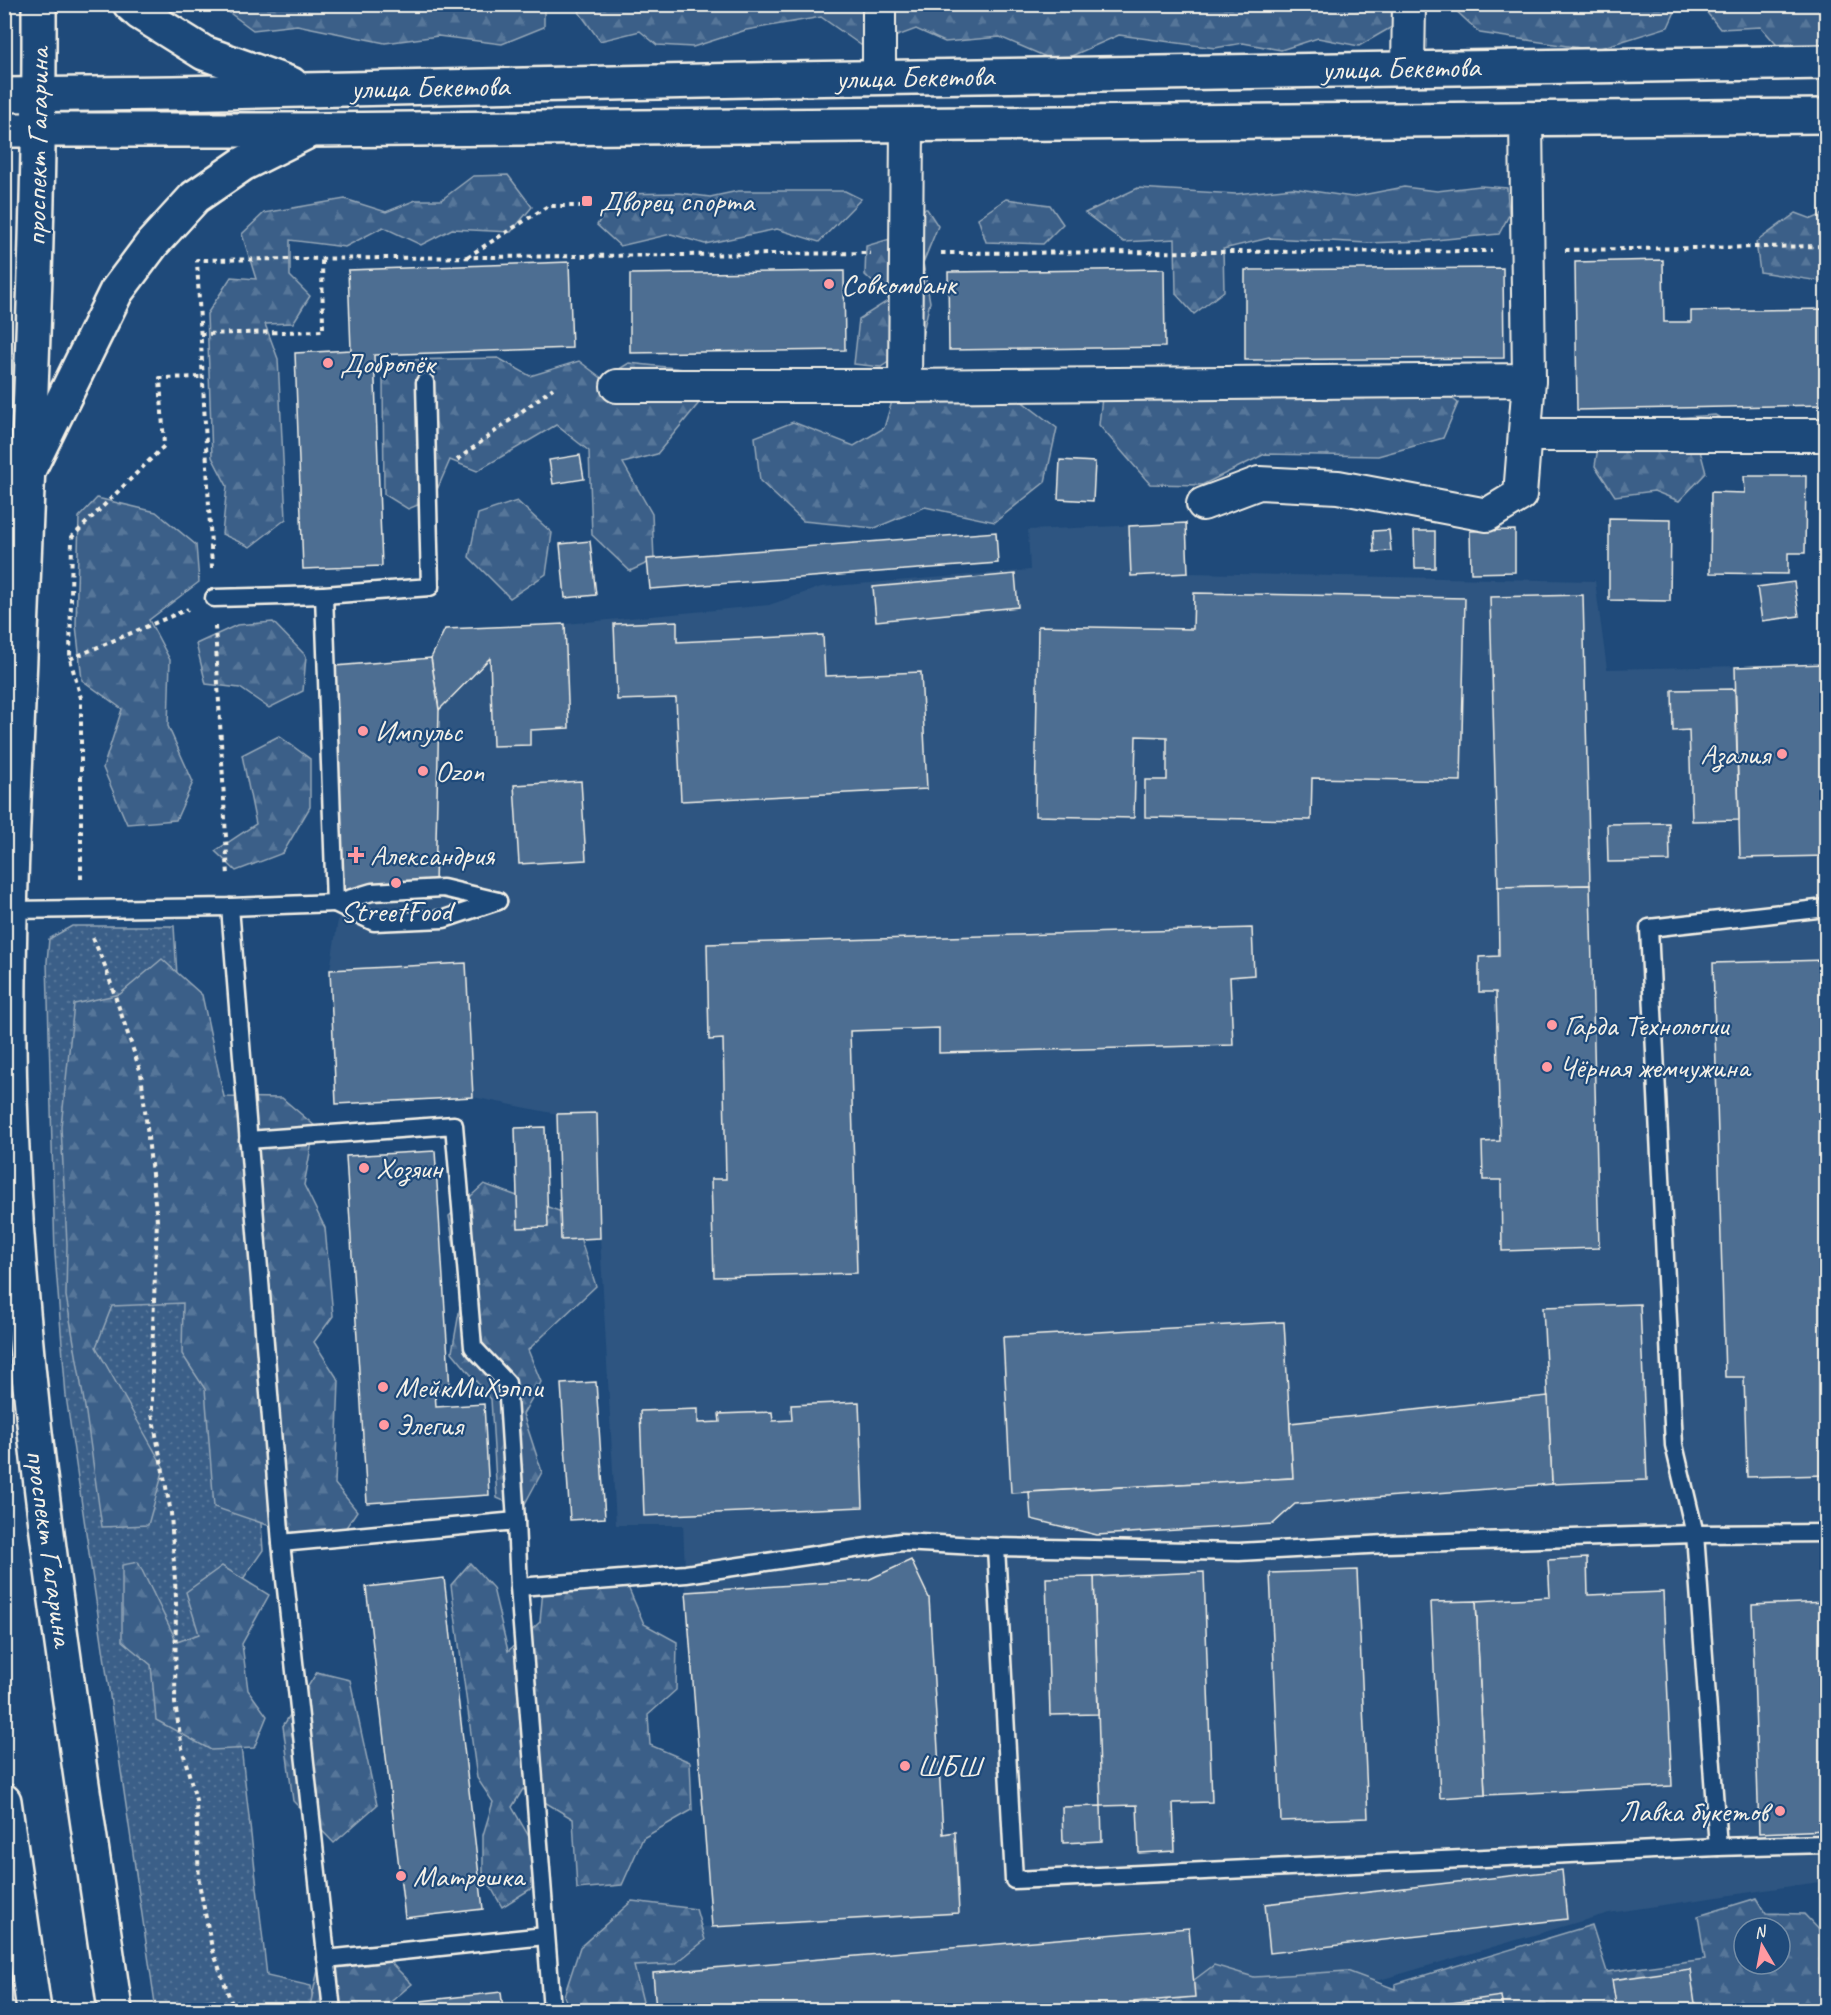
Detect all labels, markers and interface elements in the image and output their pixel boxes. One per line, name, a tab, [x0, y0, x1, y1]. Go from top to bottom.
street label: проспект Гагарина	[16, 45, 58, 246]
street label: улица Бекетова	[1320, 48, 1482, 88]
street label: улица Бекетова	[834, 57, 996, 97]
street label: улица Бекетова	[349, 67, 511, 107]
place label: Дворец спорта	[599, 182, 756, 220]
marker: Дворец спорта	[580, 194, 594, 208]
place label: Совкомбанк	[841, 265, 958, 303]
marker: Совкомбанк	[822, 277, 836, 291]
place label: Добропёк	[340, 344, 437, 382]
marker: Добропёк	[321, 356, 335, 370]
place label: Импульс	[375, 712, 463, 750]
marker: Импульс	[356, 724, 370, 738]
place label: Азалия	[1700, 735, 1773, 773]
marker: Азалия	[1775, 747, 1789, 761]
place label: Ozon	[435, 752, 485, 790]
marker: Ozon	[416, 764, 430, 778]
place label: Александрия	[370, 836, 495, 874]
marker: Александрия	[347, 846, 365, 864]
marker: StreetFood	[389, 876, 403, 890]
place label: StreetFood	[340, 892, 456, 930]
place label: Гарда Технологии	[1564, 1006, 1730, 1044]
marker: Гарда Технологии	[1545, 1018, 1559, 1032]
place label: Чёрная жемчужина	[1559, 1048, 1752, 1086]
marker: Чёрная жемчужина	[1540, 1060, 1554, 1074]
place label: Хозяин	[376, 1149, 444, 1187]
marker: Хозяин	[357, 1161, 371, 1175]
place label: МейкМиХэппи	[395, 1368, 544, 1406]
marker: МейкМиХэппи	[376, 1380, 390, 1394]
place label: Элегия	[396, 1406, 466, 1444]
marker: Элегия	[377, 1418, 391, 1432]
street label: проспект Гагарина	[17, 1447, 83, 1651]
place label: ШБШ	[917, 1747, 985, 1785]
marker: ШБШ	[898, 1759, 912, 1773]
place label: Лавка букетов	[1620, 1792, 1774, 1830]
marker: Лавка букетов	[1773, 1804, 1787, 1818]
place label: Матрешка	[413, 1857, 526, 1895]
marker: Матрешка	[394, 1869, 408, 1883]
north arrow	[1732, 1916, 1792, 1976]
text: N	[1753, 1921, 1769, 1943]

